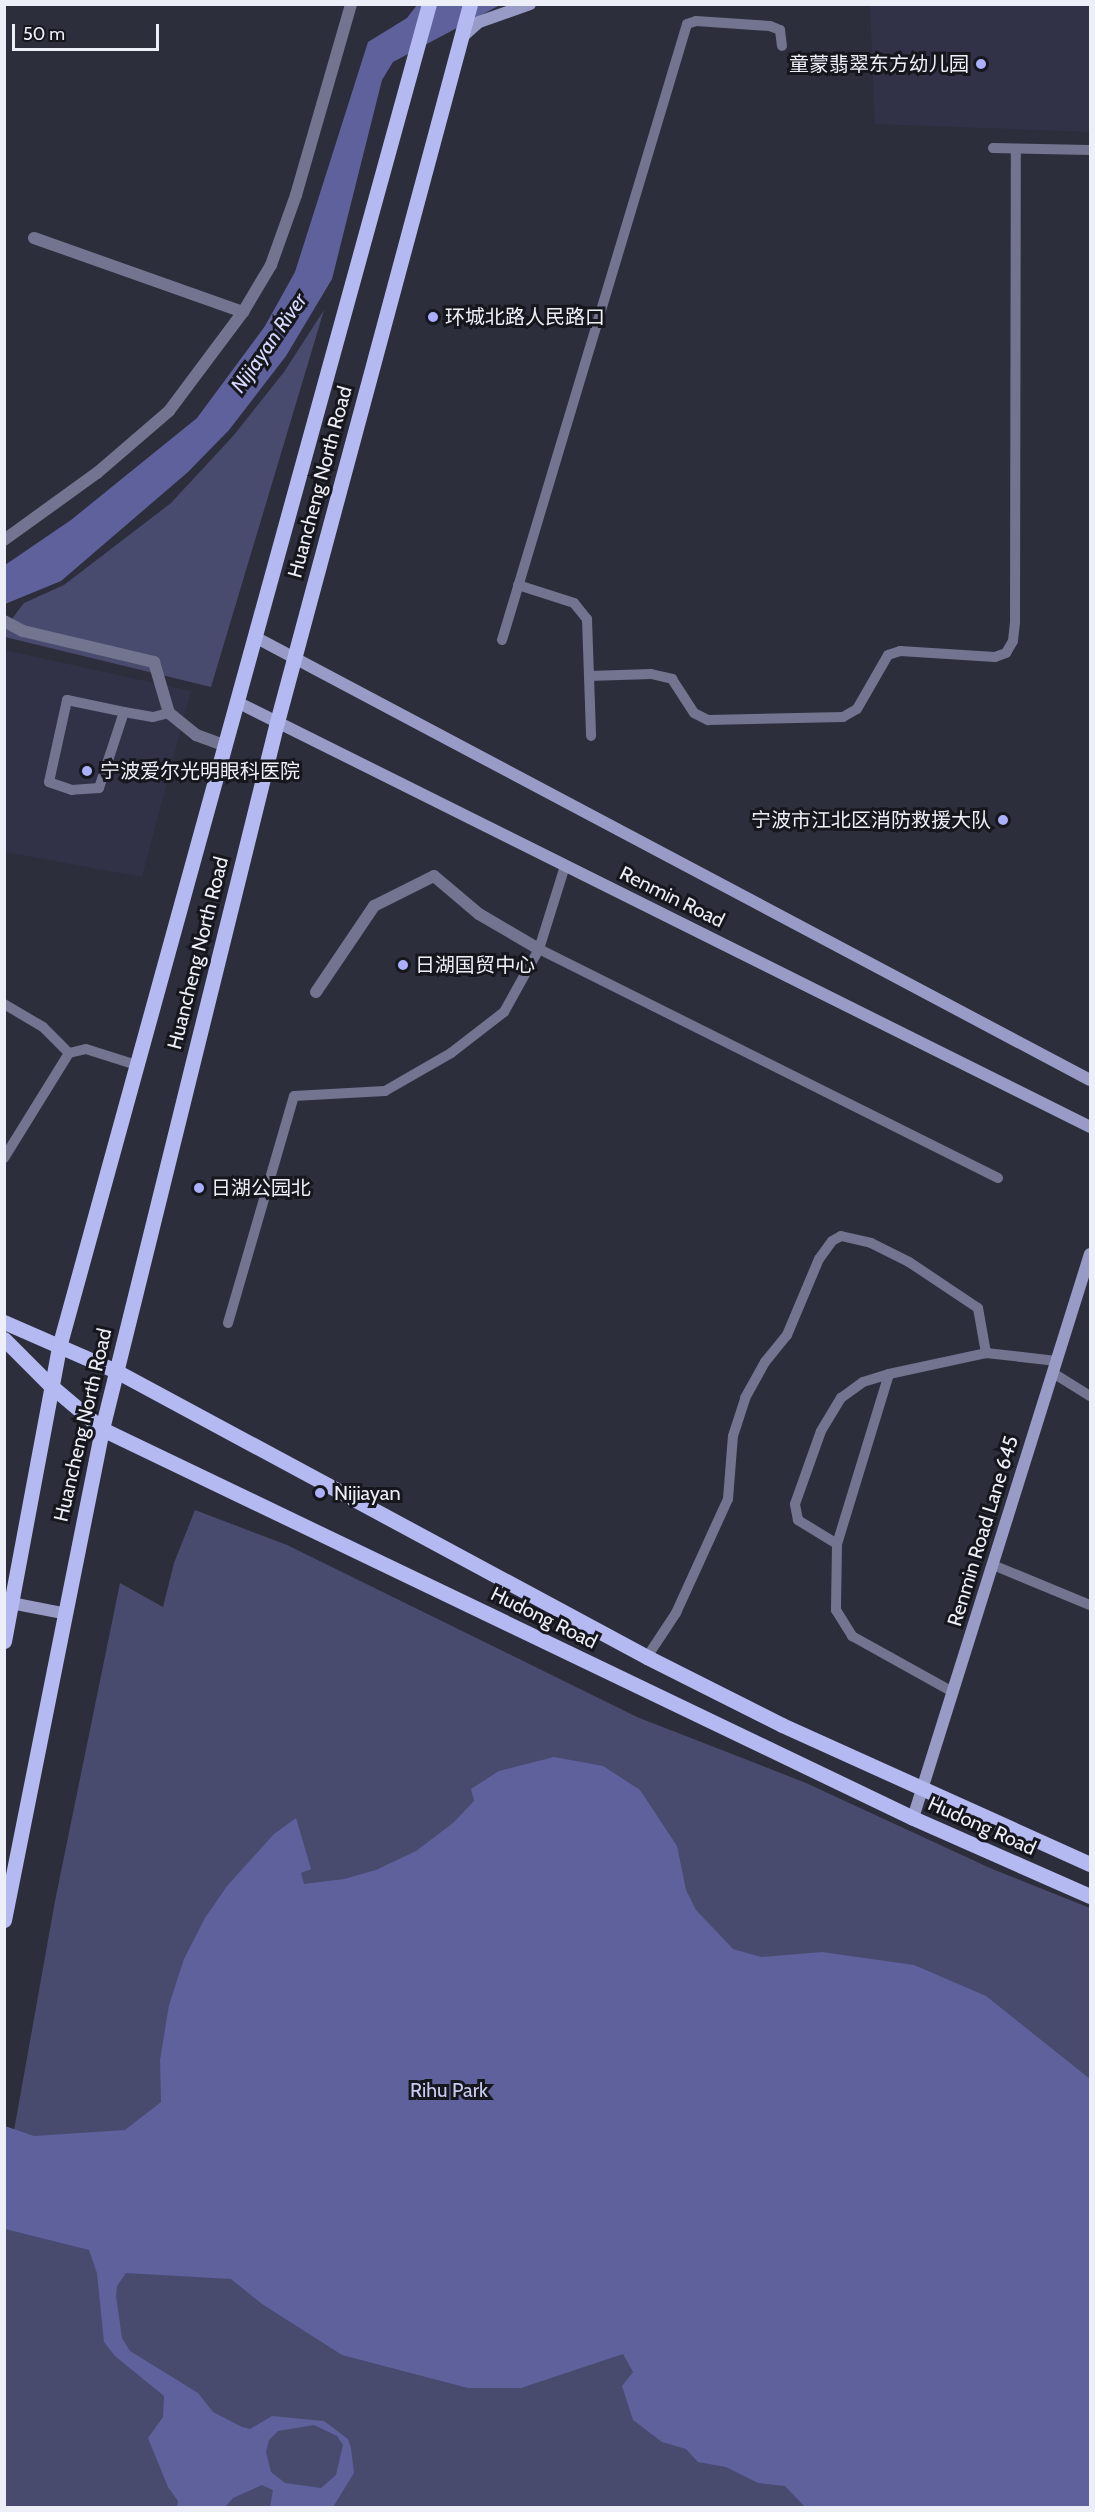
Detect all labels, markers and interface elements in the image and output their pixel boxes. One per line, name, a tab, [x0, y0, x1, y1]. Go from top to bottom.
scale bar	[15, 12, 162, 50]
text: 50 m	[23, 23, 65, 45]
place label: 童蒙翡翠东方幼儿园	[789, 52, 969, 76]
marker: 童蒙翡翠东方幼儿园	[974, 57, 988, 71]
water label: Nijiayan River	[226, 288, 312, 398]
place label: 环城北路人民路口	[445, 305, 605, 329]
marker: 环城北路人民路口	[426, 310, 440, 324]
street label: Huancheng North Road	[283, 383, 357, 581]
place label: 宁波爱尔光明眼科医院	[100, 759, 300, 783]
marker: 宁波爱尔光明眼科医院	[78, 762, 96, 780]
place label: 宁波市江北区消防救援大队	[751, 808, 991, 832]
marker: 宁波市江北区消防救援大队	[996, 813, 1010, 827]
street label: Huancheng North Road	[162, 854, 234, 1052]
street label: Renmin Road	[616, 861, 728, 933]
place label: 日湖国贸中心	[415, 953, 535, 977]
marker: 日湖国贸中心	[396, 958, 410, 972]
place label: 日湖公园北	[211, 1176, 311, 1200]
marker: 日湖公园北	[192, 1181, 206, 1195]
street label: Huancheng North Road	[49, 1326, 117, 1524]
street label: Renmin Road Lane 645	[943, 1433, 1023, 1629]
place label: Nijiayan	[334, 1481, 401, 1505]
marker: Nijiayan	[311, 1484, 329, 1502]
street label: Hudong Road	[487, 1582, 601, 1654]
street label: Hudong Road	[924, 1792, 1040, 1860]
park label: Rihu Park	[410, 2078, 488, 2102]

